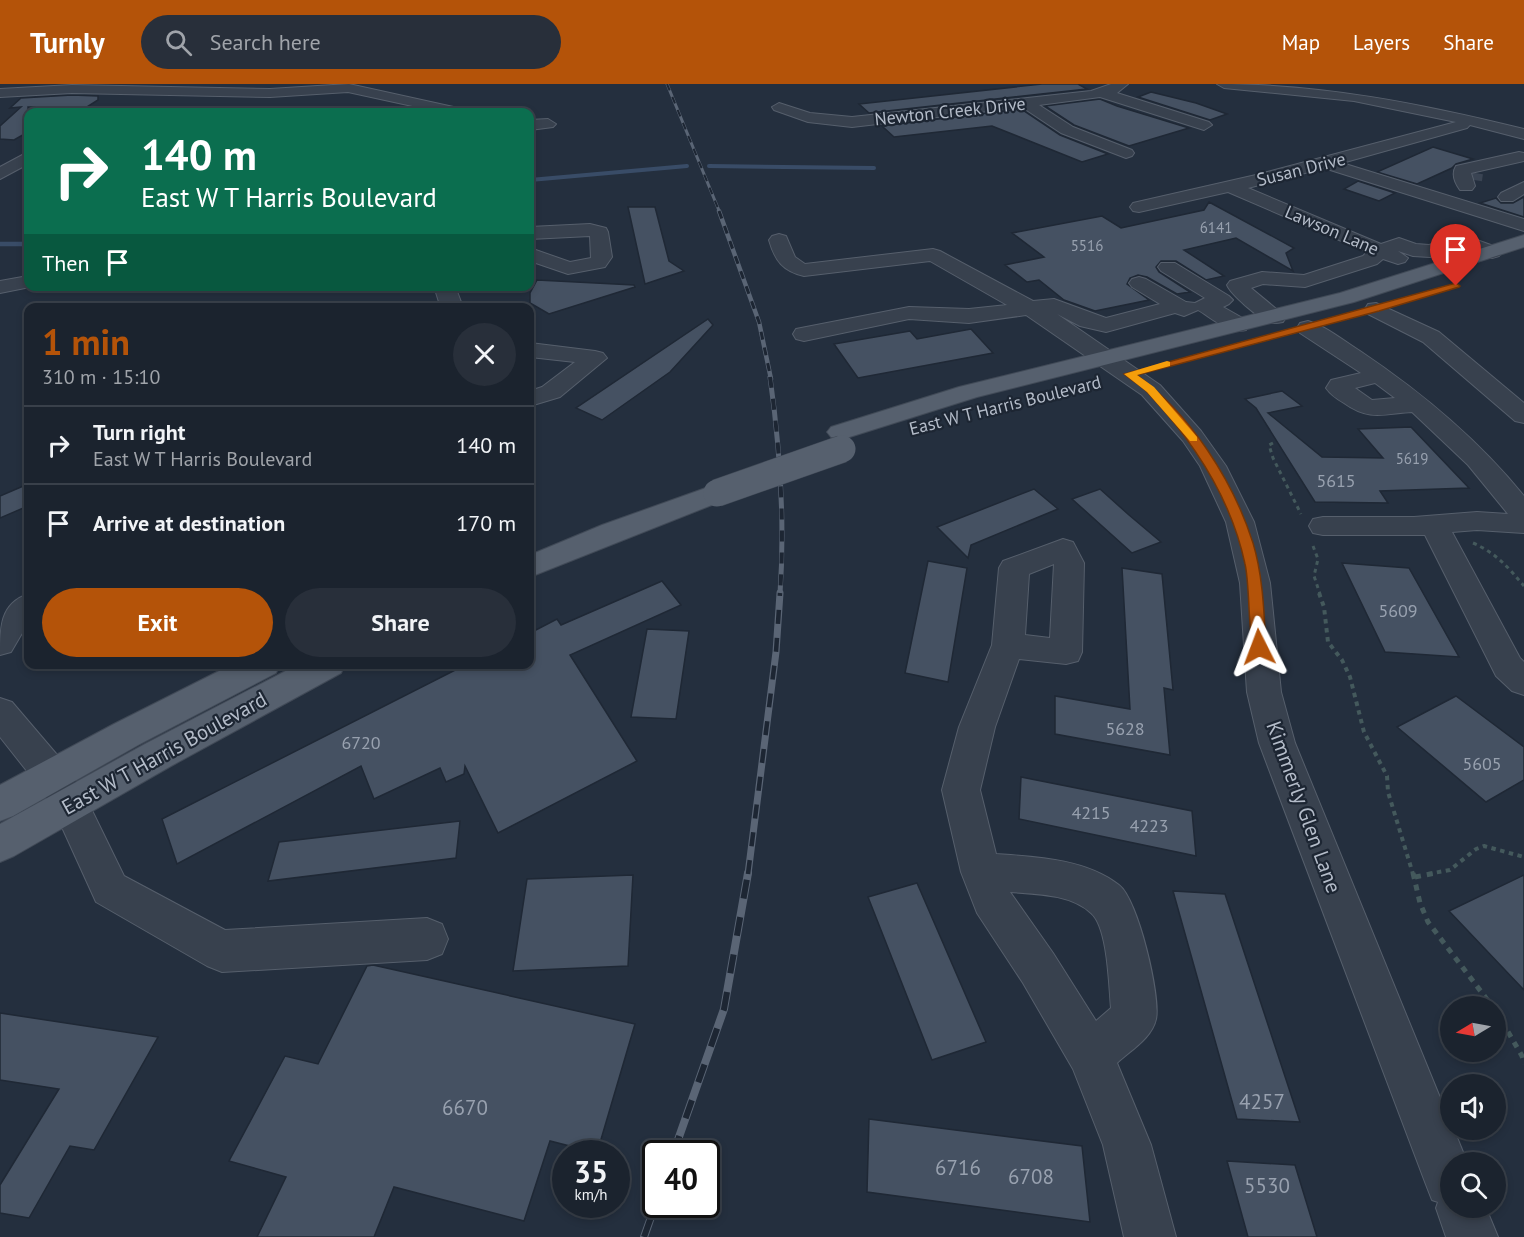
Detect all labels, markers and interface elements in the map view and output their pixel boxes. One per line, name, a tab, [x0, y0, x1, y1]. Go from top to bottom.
search box	[141, 15, 561, 69]
text: Turnly	[30, 24, 105, 61]
icon: search	[162, 26, 195, 59]
text: Search here	[210, 28, 321, 56]
text: Map	[1282, 29, 1320, 56]
text: Layers	[1353, 29, 1410, 56]
text: Share	[1443, 29, 1494, 56]
street label: Newton Creek Drive	[873, 92, 1027, 130]
text: 140 m	[141, 127, 257, 182]
icon: right	[42, 132, 120, 210]
street label: Susan Drive	[1254, 147, 1348, 191]
text: East W T Harris Boulevard	[141, 180, 437, 214]
street label: Lawson Lane	[1282, 200, 1382, 260]
house number: 6141	[1200, 218, 1232, 237]
pin	[1430, 224, 1481, 286]
icon: arrive	[1439, 233, 1472, 266]
house number: 5516	[1071, 236, 1103, 255]
icon: arrive	[101, 246, 134, 279]
text: Then	[42, 249, 89, 277]
text: 1 min	[42, 318, 130, 365]
button: close	[453, 323, 516, 386]
text: 310 m · 15:10	[42, 364, 160, 390]
street label: East W T Harris Boulevard	[907, 370, 1103, 440]
text: Turn right	[93, 418, 185, 446]
icon: right	[42, 429, 75, 462]
text: 140 m	[456, 431, 516, 459]
text: East W T Harris Boulevard	[93, 446, 312, 472]
house number: 5619	[1396, 449, 1428, 468]
house number: 5615	[1316, 469, 1356, 492]
icon: arrive	[42, 507, 75, 540]
text: Arrive at destination	[93, 509, 285, 537]
text: 170 m	[456, 509, 516, 537]
button: Exit	[42, 588, 273, 657]
button: Share	[285, 588, 516, 657]
house number: 5609	[1378, 599, 1418, 622]
position arrow	[1227, 615, 1291, 679]
street label: East W T Harris Boulevard	[57, 685, 271, 821]
house number: 5628	[1105, 717, 1145, 740]
street label: Kimmerly Glen Lane	[1260, 717, 1348, 897]
house number: 6720	[341, 731, 381, 754]
house number: 5605	[1462, 752, 1502, 775]
house number: 4215	[1071, 801, 1111, 824]
house number: 4223	[1129, 814, 1169, 837]
north arrow	[1440, 996, 1506, 1062]
map controls	[1440, 996, 1506, 1218]
button: sound	[1440, 1074, 1506, 1140]
house number: 4257	[1239, 1088, 1285, 1115]
house number: 6670	[442, 1094, 488, 1121]
speed limit sign: 40	[642, 1140, 720, 1218]
text: 35	[574, 1152, 608, 1191]
button: search	[1440, 1152, 1506, 1218]
house number: 6716	[935, 1154, 981, 1181]
house number: 6708	[1008, 1163, 1054, 1190]
house number: 5530	[1244, 1172, 1290, 1199]
text: km/h	[575, 1185, 607, 1204]

